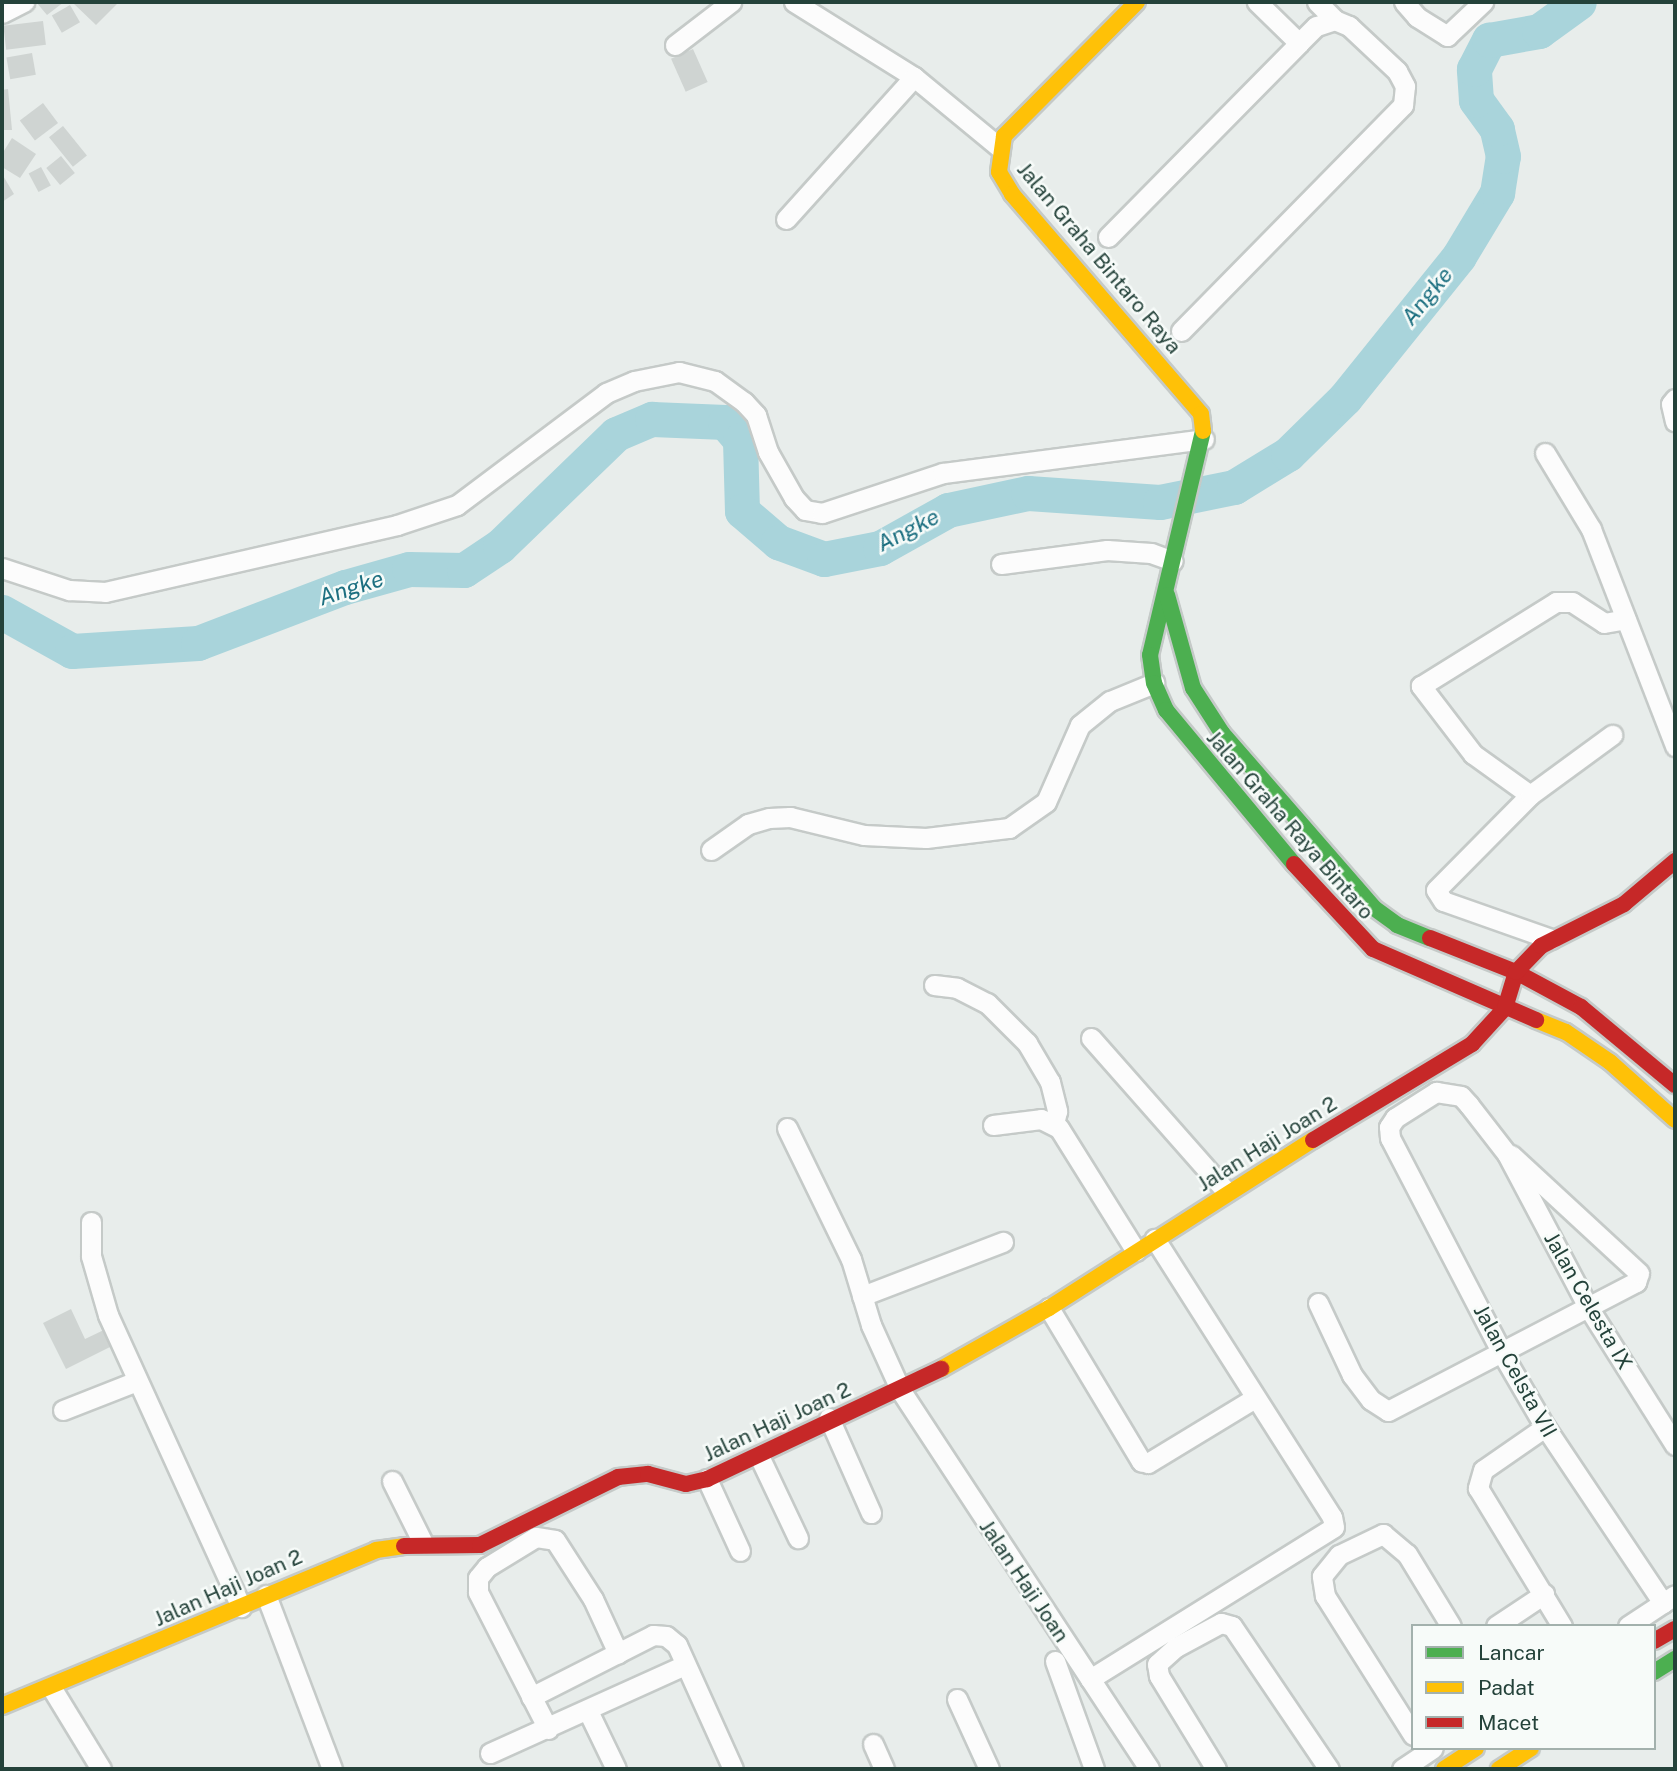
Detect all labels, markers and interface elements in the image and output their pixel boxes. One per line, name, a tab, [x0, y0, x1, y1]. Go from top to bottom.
street label: Jalan Graha Bintaro Raya	[1012, 157, 1186, 359]
water label: Angke	[1395, 261, 1459, 331]
water label: Angke	[872, 503, 944, 557]
water label: Angke	[315, 565, 387, 611]
street label: Jalan Graha Raya Bintaro	[1201, 725, 1379, 925]
street label: Jalan Haji Joan 2	[1193, 1091, 1341, 1197]
street label: Jalan Celesta IX	[1538, 1228, 1638, 1374]
street label: Jalan Celsta VII	[1468, 1300, 1562, 1442]
street label: Jalan Haji Joan 2	[699, 1377, 855, 1467]
street label: Jalan Haji Joan	[974, 1515, 1074, 1647]
street label: Jalan Haji Joan 2	[150, 1544, 306, 1632]
legend	[1411, 1624, 1656, 1750]
text: Lancar	[1478, 1640, 1545, 1665]
text: Padat	[1478, 1675, 1535, 1700]
text: Macet	[1478, 1710, 1539, 1735]

